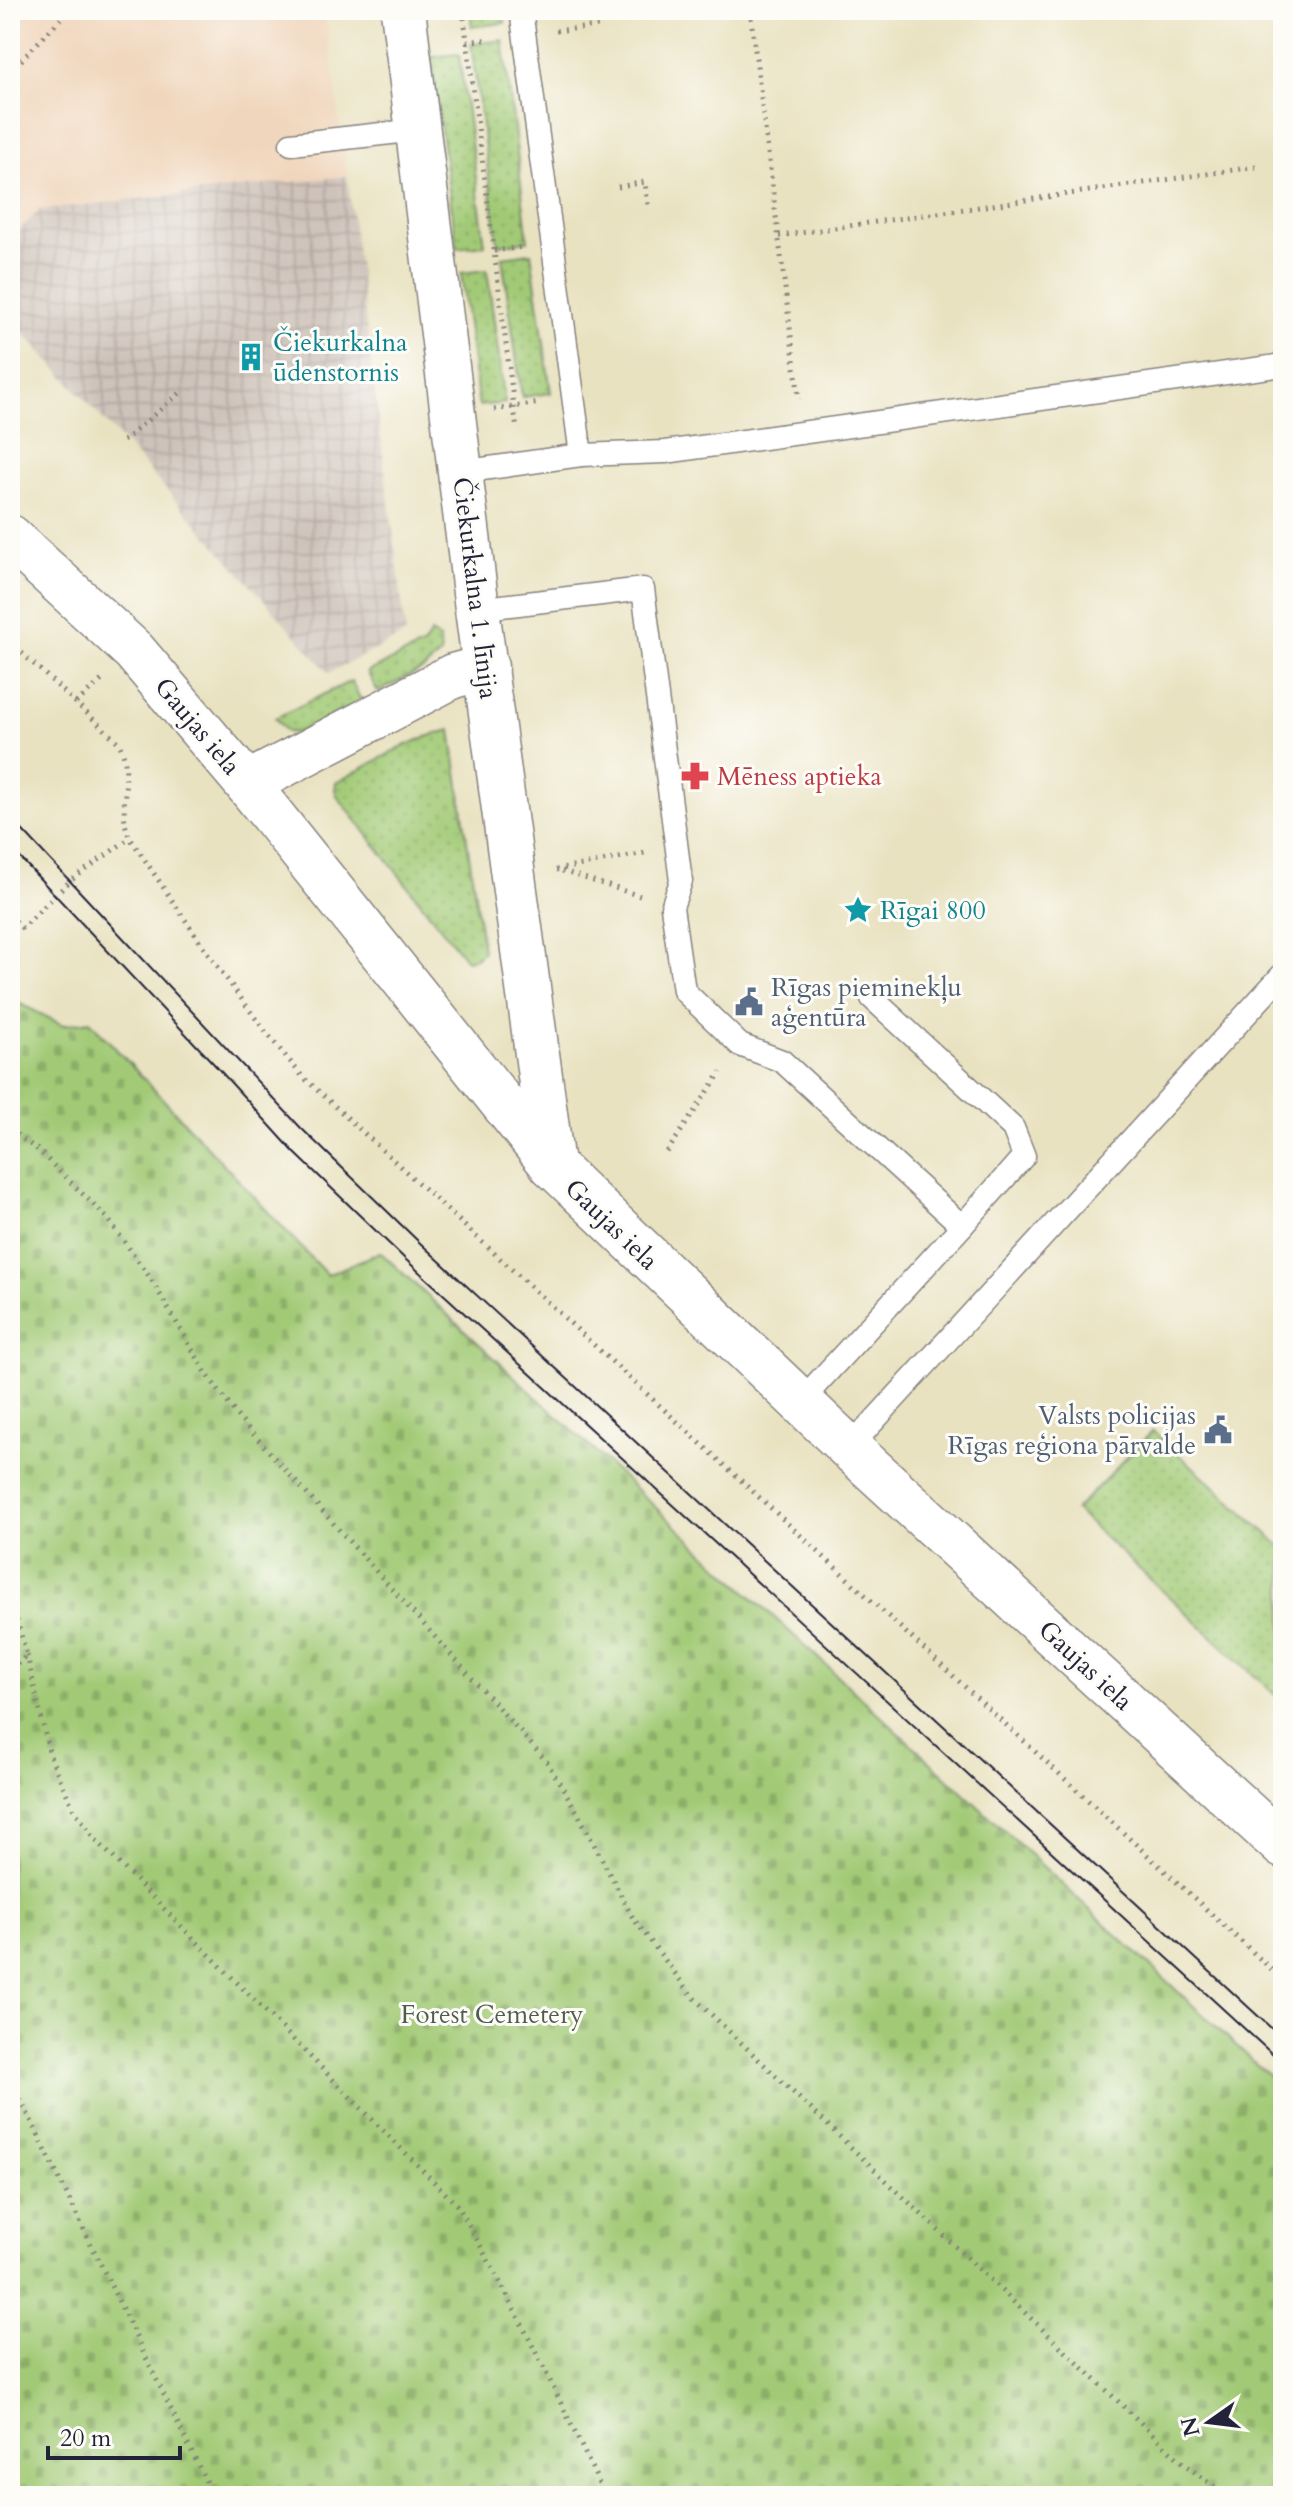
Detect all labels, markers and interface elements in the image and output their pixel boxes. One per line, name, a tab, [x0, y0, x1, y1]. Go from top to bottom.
place label: Čiekurkalna ūdenstornis	[273, 325, 407, 390]
building icon: Čiekurkalna ūdenstornis	[236, 342, 266, 372]
street label: Čiekurkalna 1. līnija	[445, 475, 506, 701]
street label: Gaujas iela	[147, 670, 249, 782]
place label: Mēness aptieka	[717, 759, 882, 794]
pharmacy icon: Mēness aptieka	[680, 761, 710, 791]
place label: Rīgai 800	[880, 893, 986, 928]
place icon: Rīgai 800	[843, 895, 873, 925]
place label: Rīgas pieminekļu aģentūra	[771, 970, 962, 1035]
public building icon: Rīgas pieminekļu aģentūra	[734, 987, 764, 1017]
street label: Gaujas iela	[557, 1171, 666, 1278]
place label: Valsts policijas Rīgas reģiona pārvalde	[948, 1398, 1196, 1463]
public building icon: Valsts policijas Rīgas reģiona pārvalde	[1203, 1415, 1233, 1445]
street label: Gaujas iela	[1031, 1613, 1140, 1718]
park label: Forest Cemetery	[401, 1997, 584, 2032]
north arrow	[1169, 2382, 1249, 2462]
scale bar	[48, 2410, 180, 2460]
text: N	[1174, 2414, 1207, 2439]
text: 20 m	[60, 2422, 112, 2455]

